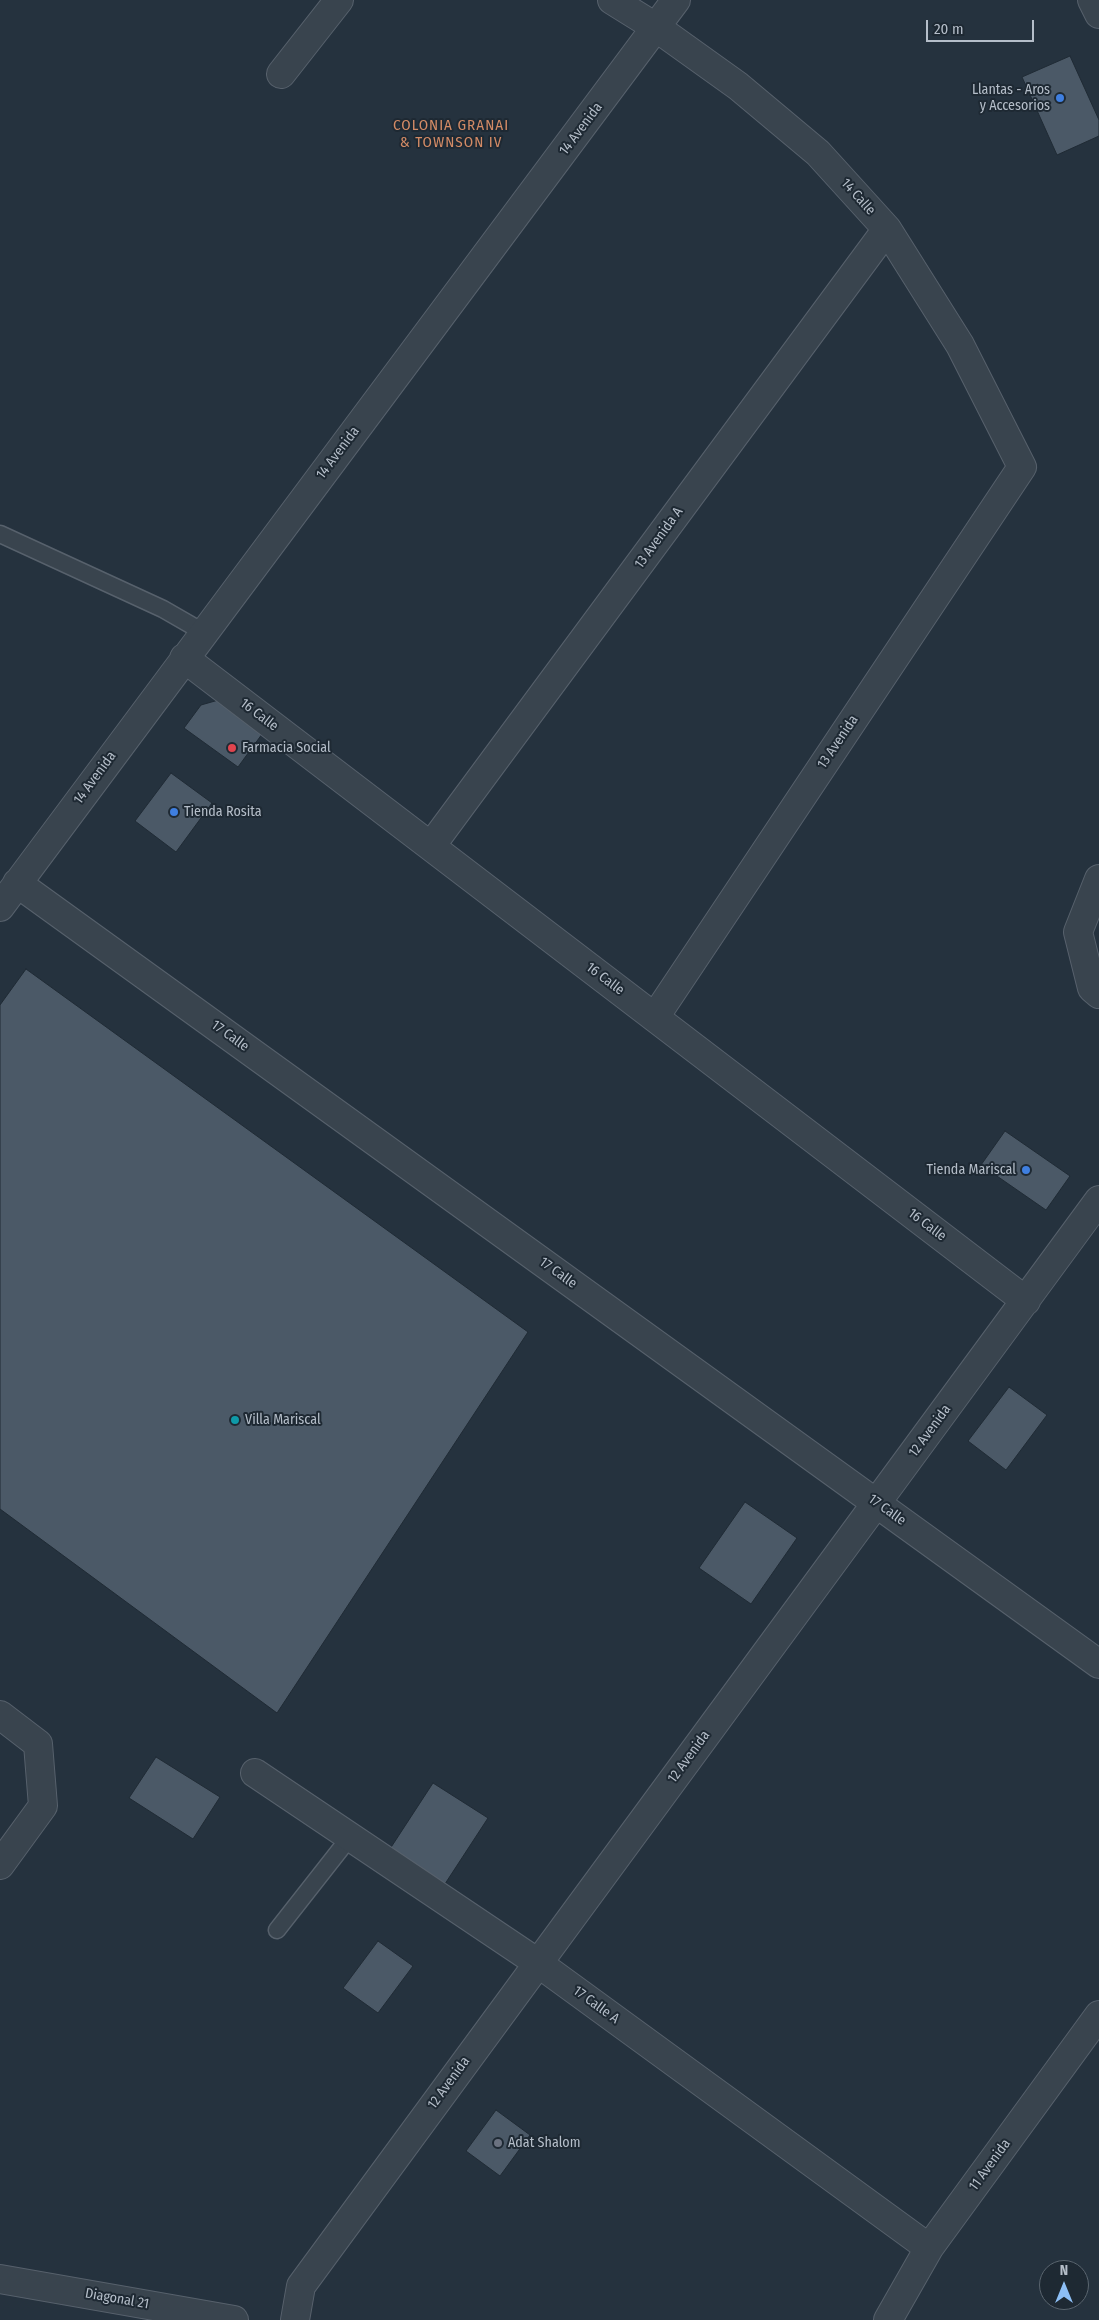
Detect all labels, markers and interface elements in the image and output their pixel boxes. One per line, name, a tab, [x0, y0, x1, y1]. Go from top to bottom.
scale bar	[929, 10, 1036, 42]
text: 20 m	[934, 20, 964, 38]
place label: Llantas - Aros y Accesorios	[972, 82, 1050, 114]
marker: Llantas - Aros y Accesorios	[1054, 92, 1066, 104]
street label: 14 Avenida	[556, 99, 606, 159]
district label: COLONIA GRANAI & TOWNSON IV	[391, 117, 511, 152]
street label: 14 Calle	[837, 175, 879, 219]
street label: 14 Avenida	[313, 423, 363, 483]
street label: 13 Avenida A	[631, 504, 687, 572]
street label: 16 Calle	[237, 695, 281, 735]
street label: 13 Avenida	[814, 712, 862, 772]
place label: Farmacia Social	[242, 740, 331, 756]
marker: Farmacia Social	[226, 742, 238, 754]
street label: 14 Avenida	[70, 748, 120, 808]
place label: Tienda Rosita	[184, 804, 262, 820]
marker: Tienda Rosita	[168, 806, 180, 818]
street label: 16 Calle	[583, 959, 627, 999]
street label: 17 Calle	[208, 1017, 252, 1055]
place label: Tienda Mariscal	[927, 1162, 1016, 1178]
marker: Tienda Mariscal	[1020, 1164, 1032, 1176]
street label: 16 Calle	[905, 1205, 949, 1245]
street label: 17 Calle	[536, 1254, 580, 1292]
street label: 12 Avenida	[905, 1402, 955, 1460]
place label: Villa Mariscal	[245, 1412, 321, 1428]
marker: Villa Mariscal	[229, 1414, 241, 1426]
street label: 17 Calle	[865, 1491, 909, 1529]
street label: 12 Avenida	[664, 1728, 714, 1786]
street label: 17 Calle A	[570, 1983, 622, 2027]
street label: 12 Avenida	[424, 2054, 474, 2112]
place label: Adat Shalom	[508, 2135, 580, 2151]
street label: 11 Avenida	[966, 2136, 1014, 2194]
marker: Adat Shalom	[492, 2137, 504, 2149]
north arrow	[1039, 2260, 1089, 2310]
text: N	[1060, 2262, 1068, 2279]
street label: Diagonal 21	[84, 2285, 150, 2313]

